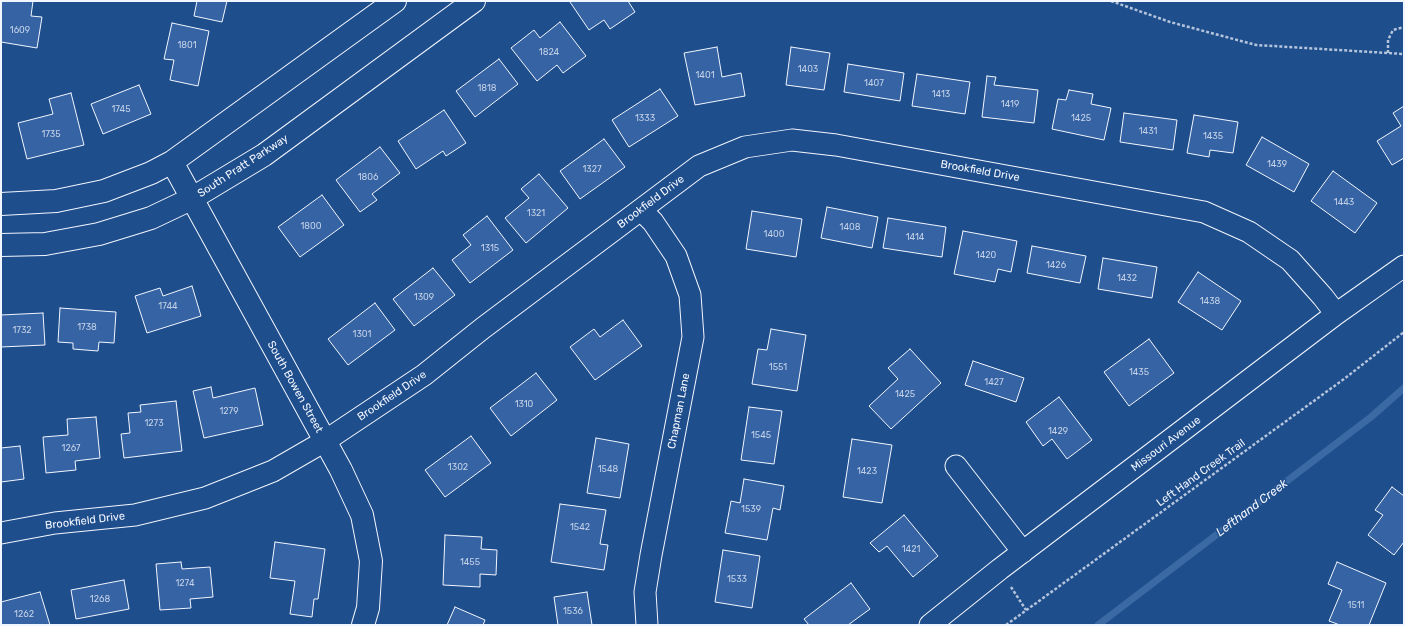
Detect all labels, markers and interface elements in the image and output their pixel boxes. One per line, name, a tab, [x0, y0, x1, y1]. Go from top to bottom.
house number: 1609	[10, 25, 30, 35]
house number: 1801	[177, 40, 197, 50]
house number: 1824	[539, 47, 559, 57]
house number: 1403	[798, 64, 818, 74]
house number: 1401	[695, 70, 715, 80]
house number: 1407	[864, 78, 884, 88]
house number: 1818	[477, 83, 497, 93]
house number: 1413	[932, 89, 950, 99]
house number: 1419	[1001, 99, 1019, 109]
house number: 1745	[111, 104, 131, 114]
house number: 1333	[635, 113, 655, 123]
house number: 1425	[1071, 113, 1091, 123]
house number: 1431	[1139, 126, 1157, 136]
house number: 1735	[41, 129, 61, 139]
house number: 1435	[1203, 131, 1223, 141]
street label: South Pratt Parkway	[195, 132, 291, 200]
street label: Brookfield Drive	[939, 158, 1021, 184]
house number: 1439	[1267, 159, 1287, 169]
house number: 1327	[582, 164, 602, 174]
house number: 1806	[358, 172, 378, 182]
street label: Brookfield Drive	[615, 173, 687, 231]
house number: 1443	[1334, 197, 1354, 207]
house number: 1321	[527, 208, 545, 218]
house number: 1800	[300, 221, 322, 231]
house number: 1408	[840, 222, 860, 232]
house number: 1400	[764, 229, 784, 239]
house number: 1414	[906, 232, 924, 242]
house number: 1315	[481, 243, 499, 253]
house number: 1420	[976, 250, 996, 260]
house number: 1426	[1046, 260, 1066, 270]
house number: 1432	[1117, 273, 1137, 283]
house number: 1309	[414, 292, 434, 302]
house number: 1438	[1200, 296, 1220, 306]
house number: 1744	[158, 301, 178, 311]
house number: 1738	[77, 322, 97, 332]
house number: 1732	[12, 325, 32, 335]
house number: 1301	[353, 329, 371, 339]
street label: South Bowen Street	[264, 339, 326, 435]
house number: 1551	[769, 362, 787, 372]
house number: 1435	[1129, 367, 1149, 377]
street label: Brookfield Drive	[355, 368, 429, 424]
street label: Chapman Lane	[665, 372, 693, 450]
house number: 1427	[984, 377, 1004, 387]
house number: 1425	[895, 389, 915, 399]
house number: 1310	[515, 399, 533, 409]
house number: 1279	[219, 406, 239, 416]
street label: Missouri Avenue	[1129, 414, 1203, 474]
house number: 1273	[144, 418, 164, 428]
house number: 1429	[1048, 426, 1068, 436]
house number: 1545	[751, 430, 771, 440]
street label: Left Hand Creek Trail	[1154, 436, 1248, 510]
house number: 1267	[62, 443, 80, 453]
house number: 1302	[448, 462, 468, 472]
house number: 1548	[598, 464, 618, 474]
house number: 1423	[857, 466, 877, 476]
water label: Lefthand Creek	[1213, 476, 1291, 540]
house number: 1539	[741, 504, 761, 514]
street label: Brookfield Drive	[44, 510, 126, 532]
house number: 1542	[570, 522, 590, 532]
house number: 1421	[902, 544, 920, 554]
house number: 1455	[460, 557, 480, 567]
house number: 1533	[727, 574, 747, 584]
house number: 1274	[175, 578, 195, 588]
house number: 1268	[90, 594, 110, 604]
house number: 1511	[1348, 600, 1364, 610]
house number: 1536	[563, 606, 583, 616]
house number: 1262	[14, 609, 34, 619]

